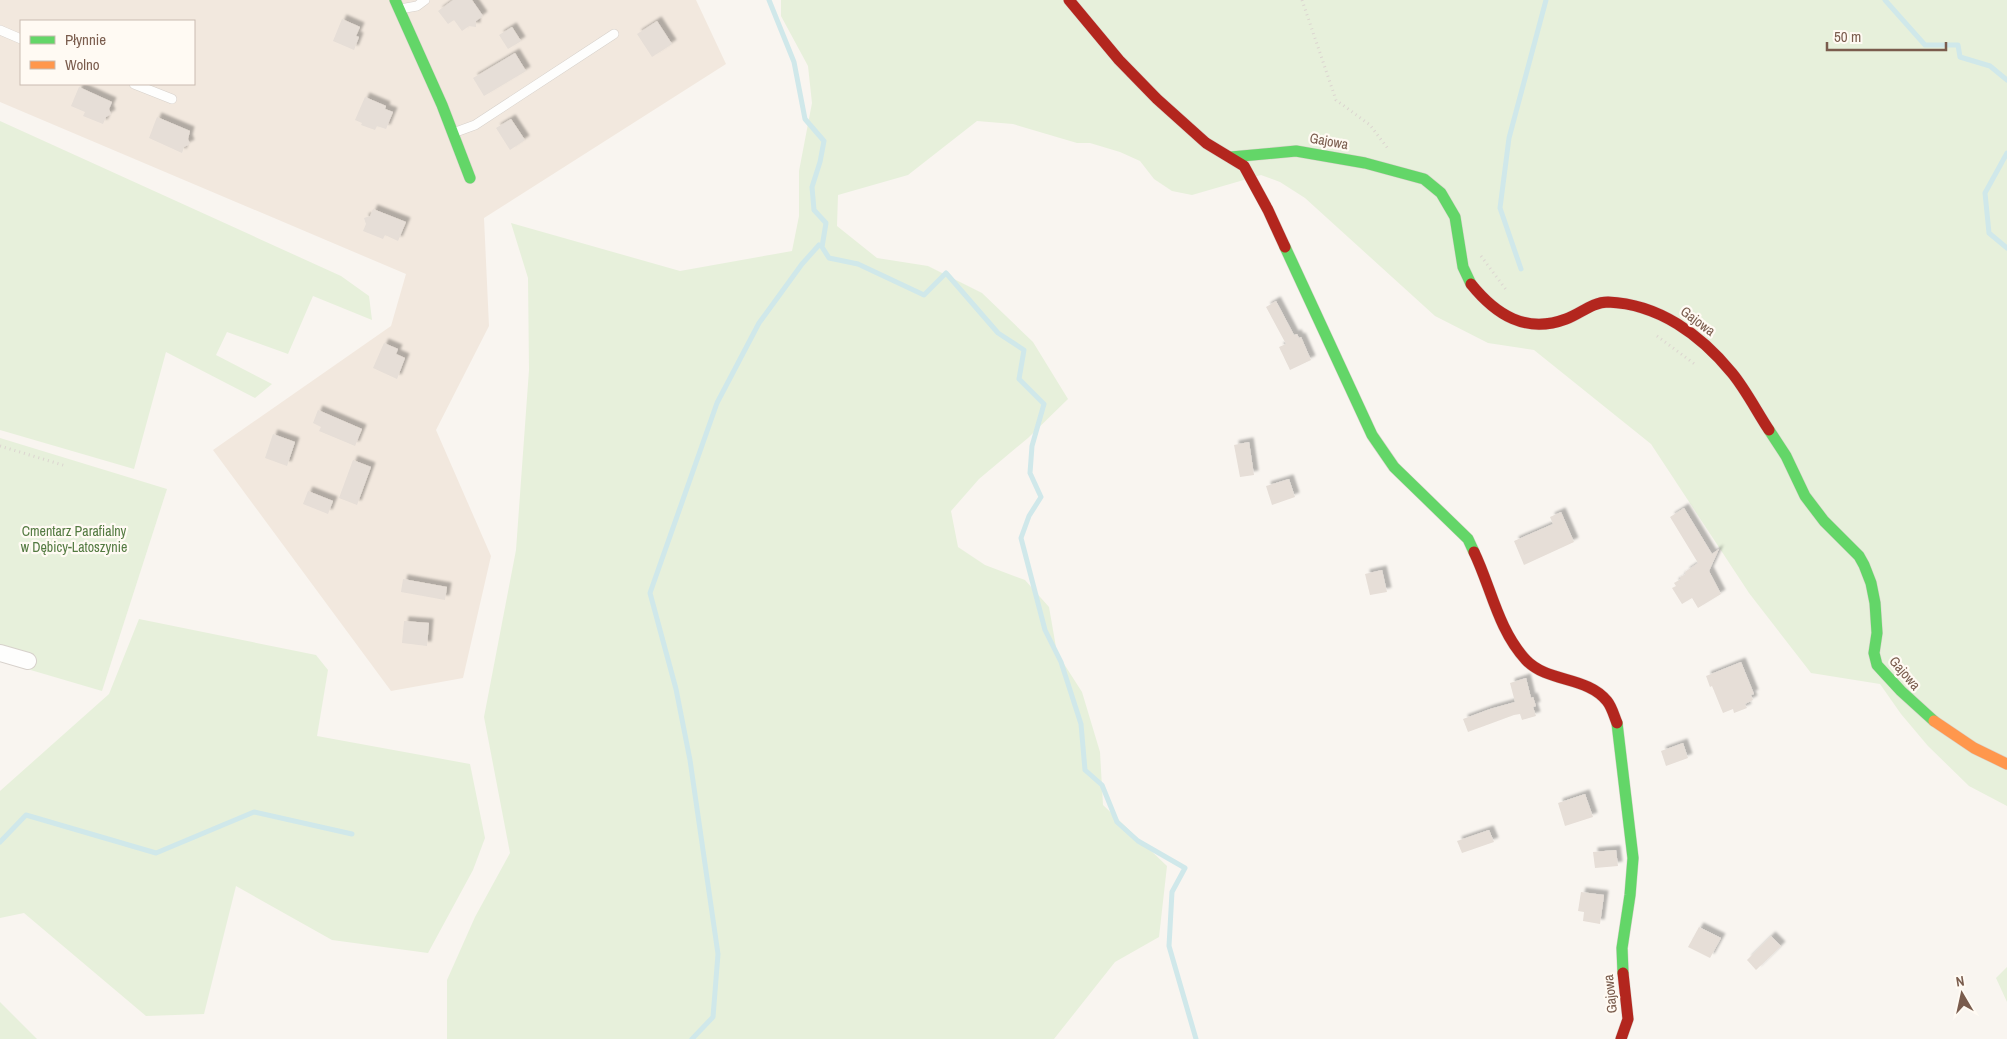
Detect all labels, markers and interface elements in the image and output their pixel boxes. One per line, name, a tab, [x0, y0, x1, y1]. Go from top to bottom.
legend	[20, 20, 195, 85]
scale bar	[1827, 20, 1946, 52]
text: 50 m	[1834, 26, 1861, 47]
text: Płynnie	[65, 29, 106, 50]
text: Wolno	[65, 54, 100, 75]
street label: Gajowa	[1308, 129, 1350, 153]
street label: Gajowa	[1677, 302, 1719, 340]
park label: Cmentarz Parafialny w Dębicy-Latoszynie	[21, 522, 127, 556]
street label: Gajowa	[1885, 652, 1925, 694]
north arrow	[1937, 969, 1987, 1019]
text: N	[1954, 972, 1965, 991]
street label: Gajowa	[1599, 973, 1621, 1014]

